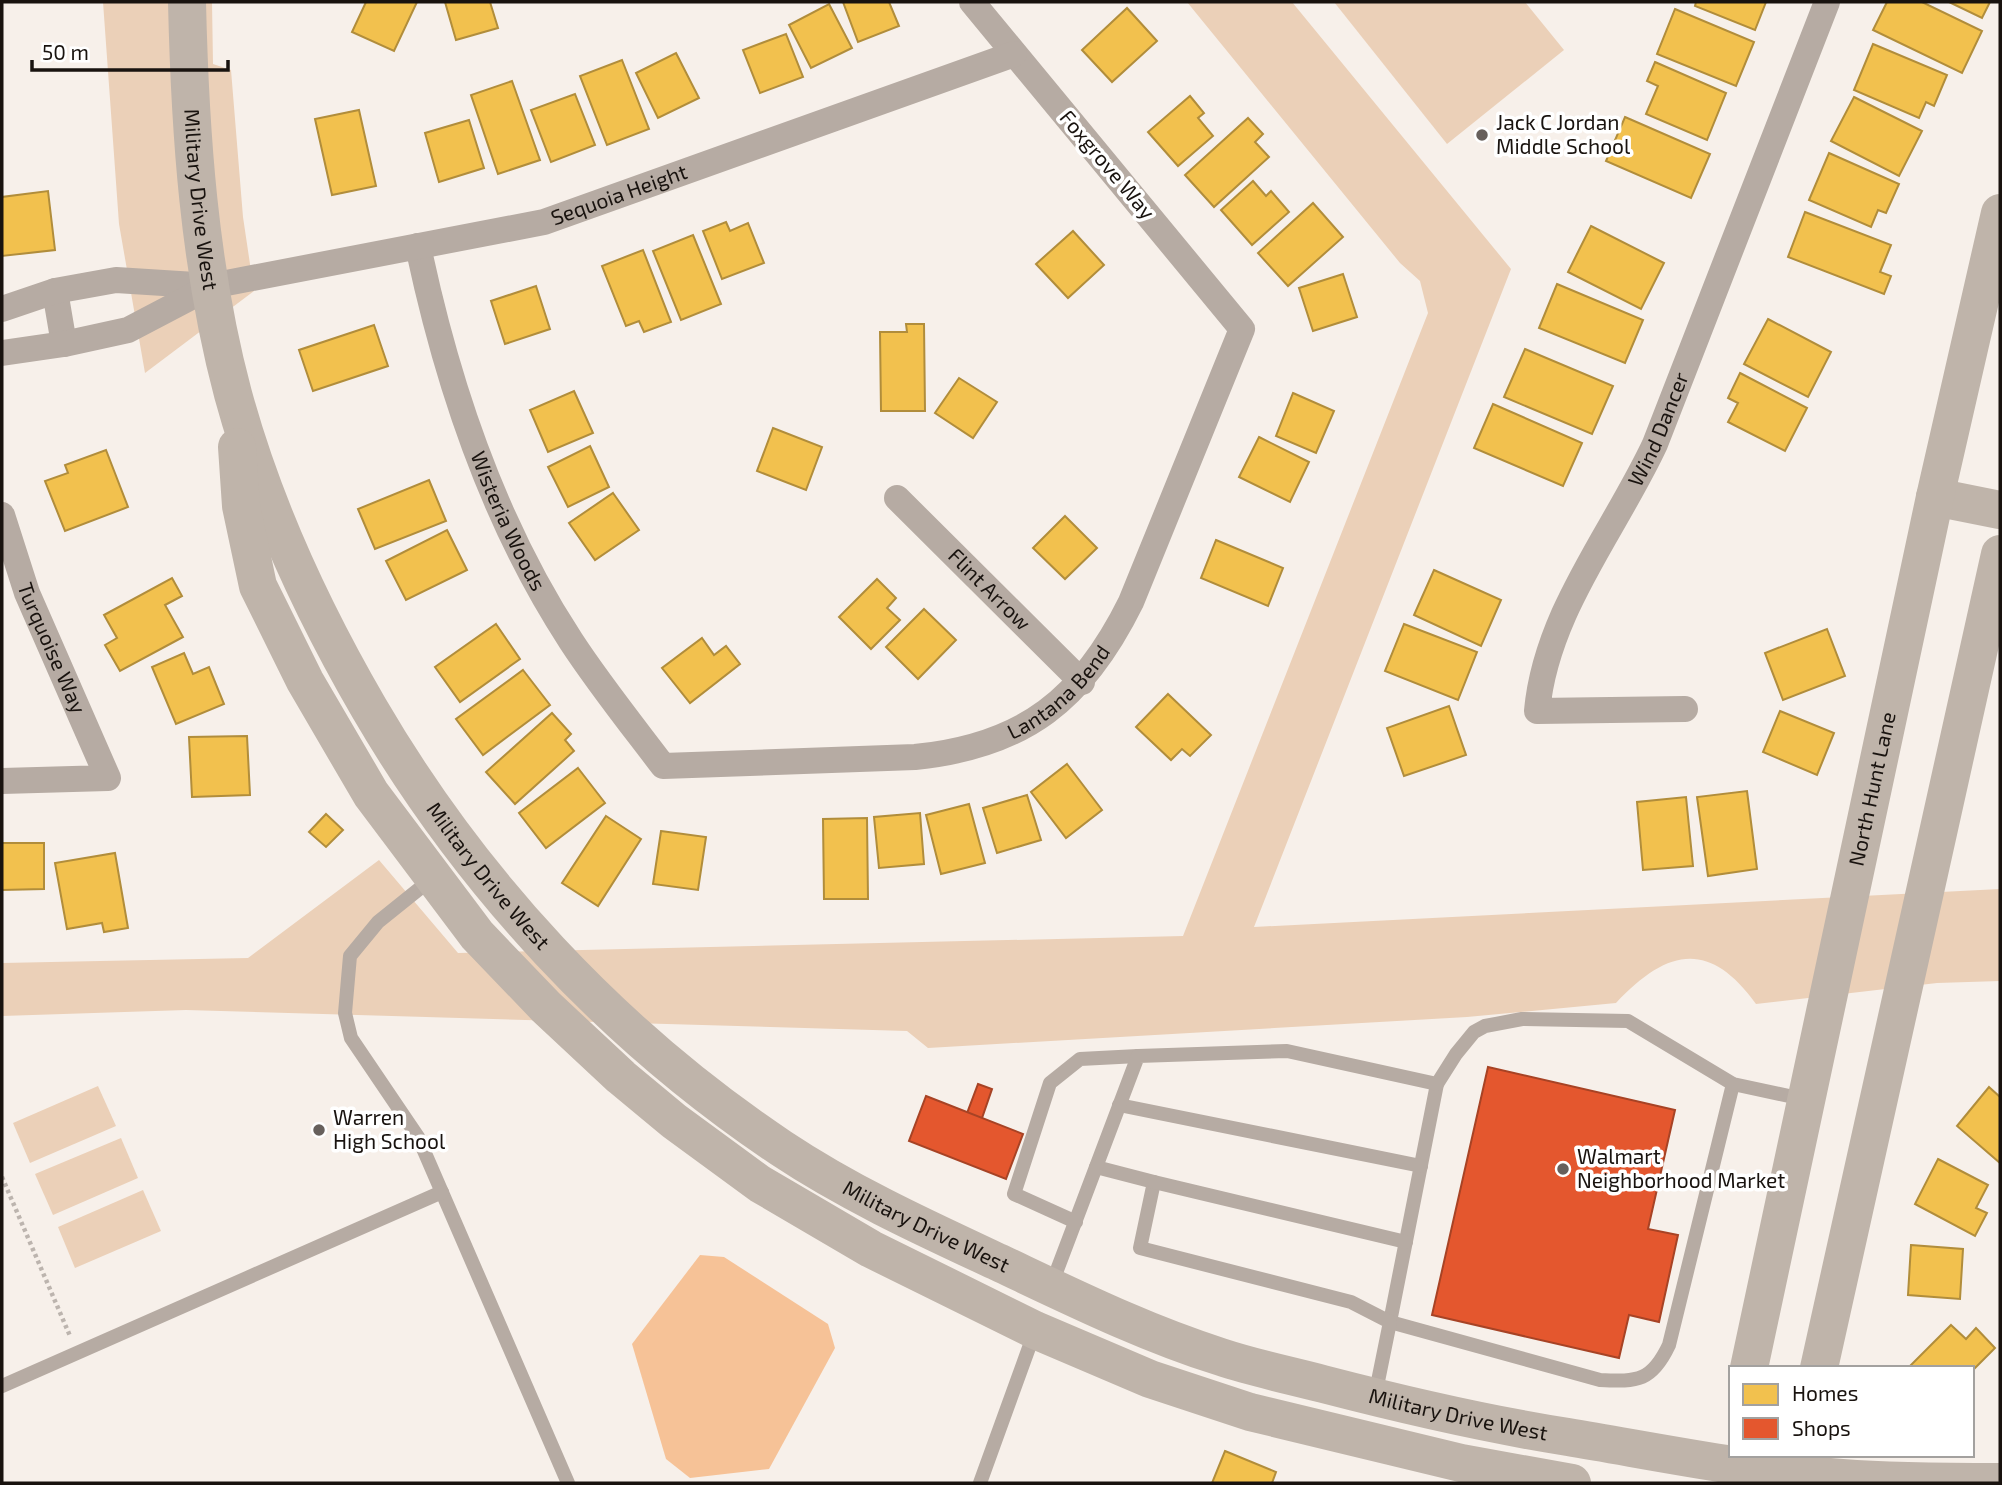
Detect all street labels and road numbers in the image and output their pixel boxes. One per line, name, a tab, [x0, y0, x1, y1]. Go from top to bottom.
street label: Foxgrove Way	[1055, 105, 1161, 224]
street label: Military Drive West	[180, 108, 224, 292]
street label: Sequoia Height	[547, 158, 690, 230]
street label: Wind Dancer	[1622, 368, 1693, 490]
street label: Wisteria Woods	[466, 447, 552, 594]
street label: Flint Arrow	[944, 542, 1037, 635]
street label: Turquoise Way	[13, 579, 92, 717]
street label: Lantana Bend	[1003, 640, 1114, 744]
street label: North Hunt Lane	[1843, 709, 1900, 868]
street label: Military Drive West	[422, 797, 556, 954]
street label: Military Drive West	[839, 1174, 1014, 1277]
street label: Military Drive West	[1367, 1382, 1550, 1444]

